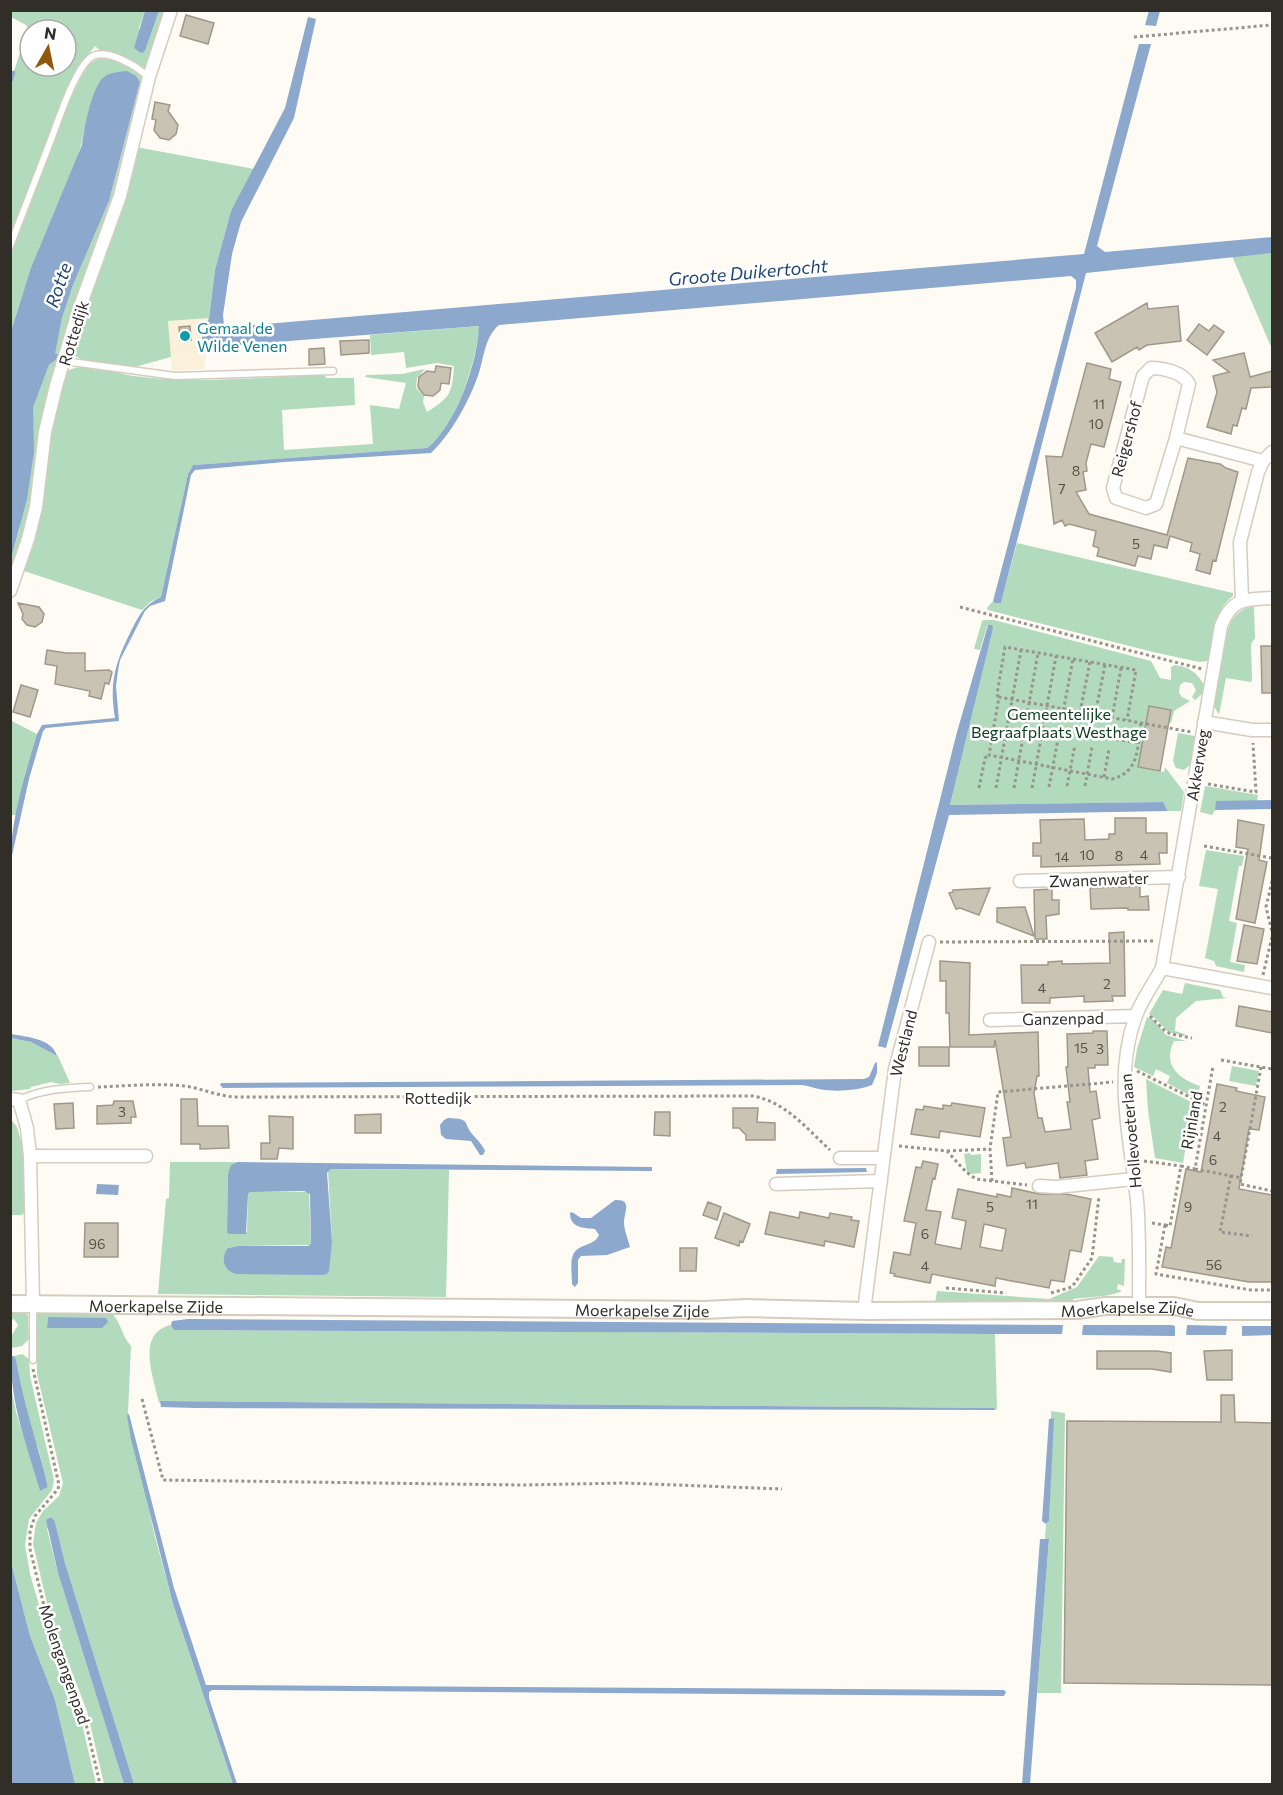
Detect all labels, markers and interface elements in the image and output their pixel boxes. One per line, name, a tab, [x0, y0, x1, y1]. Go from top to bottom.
north arrow	[18, 18, 78, 78]
text: N	[43, 22, 58, 43]
water label: Groote Duikertocht	[667, 254, 829, 290]
water label: Rotte	[40, 259, 76, 310]
street label: Rottedijk	[54, 298, 92, 368]
place label: Gemaal de Wilde Venen	[197, 318, 287, 355]
marker: Gemaal de Wilde Venen	[178, 329, 192, 343]
house number: 11	[1093, 395, 1105, 412]
street label: Reigershof	[1107, 398, 1145, 479]
house number: 10	[1088, 415, 1104, 432]
house number: 8	[1072, 462, 1080, 479]
house number: 7	[1058, 480, 1066, 497]
house number: 5	[1132, 535, 1140, 552]
park label: Gemeentelijke Begraafplaats Westhage	[971, 704, 1147, 741]
street label: Akkerweg	[1182, 727, 1212, 802]
house number: 10	[1079, 846, 1095, 863]
house number: 4	[1140, 846, 1149, 863]
house number: 8	[1115, 847, 1123, 864]
house number: 14	[1055, 848, 1070, 865]
street label: Zwanenwater	[1049, 868, 1150, 890]
house number: 2	[1103, 975, 1111, 992]
house number: 4	[1038, 979, 1047, 996]
street label: Westland	[886, 1008, 920, 1078]
street label: Ganzenpad	[1022, 1008, 1104, 1028]
house number: 15	[1074, 1039, 1088, 1056]
house number: 3	[1096, 1040, 1104, 1057]
street label: Hollevoeterlaan	[1116, 1073, 1144, 1189]
street label: Rottedijk	[404, 1088, 472, 1107]
street label: Rijnland	[1177, 1089, 1205, 1151]
house number: 2	[1219, 1098, 1227, 1115]
house number: 3	[118, 1103, 126, 1120]
house number: 4	[1213, 1127, 1222, 1144]
house number: 6	[1209, 1151, 1217, 1168]
house number: 11	[1026, 1195, 1038, 1212]
house number: 5	[986, 1198, 994, 1215]
house number: 9	[1184, 1198, 1192, 1215]
house number: 6	[921, 1225, 929, 1242]
house number: 96	[89, 1235, 106, 1252]
house number: 56	[1206, 1256, 1222, 1273]
house number: 4	[921, 1257, 930, 1274]
street label: Moerkapelse Zijde	[89, 1295, 223, 1315]
street label: Moerkapelse Zijde	[1061, 1296, 1196, 1320]
street label: Moerkapelse Zijde	[575, 1299, 710, 1320]
street label: Molengangenpad	[36, 1601, 94, 1727]

